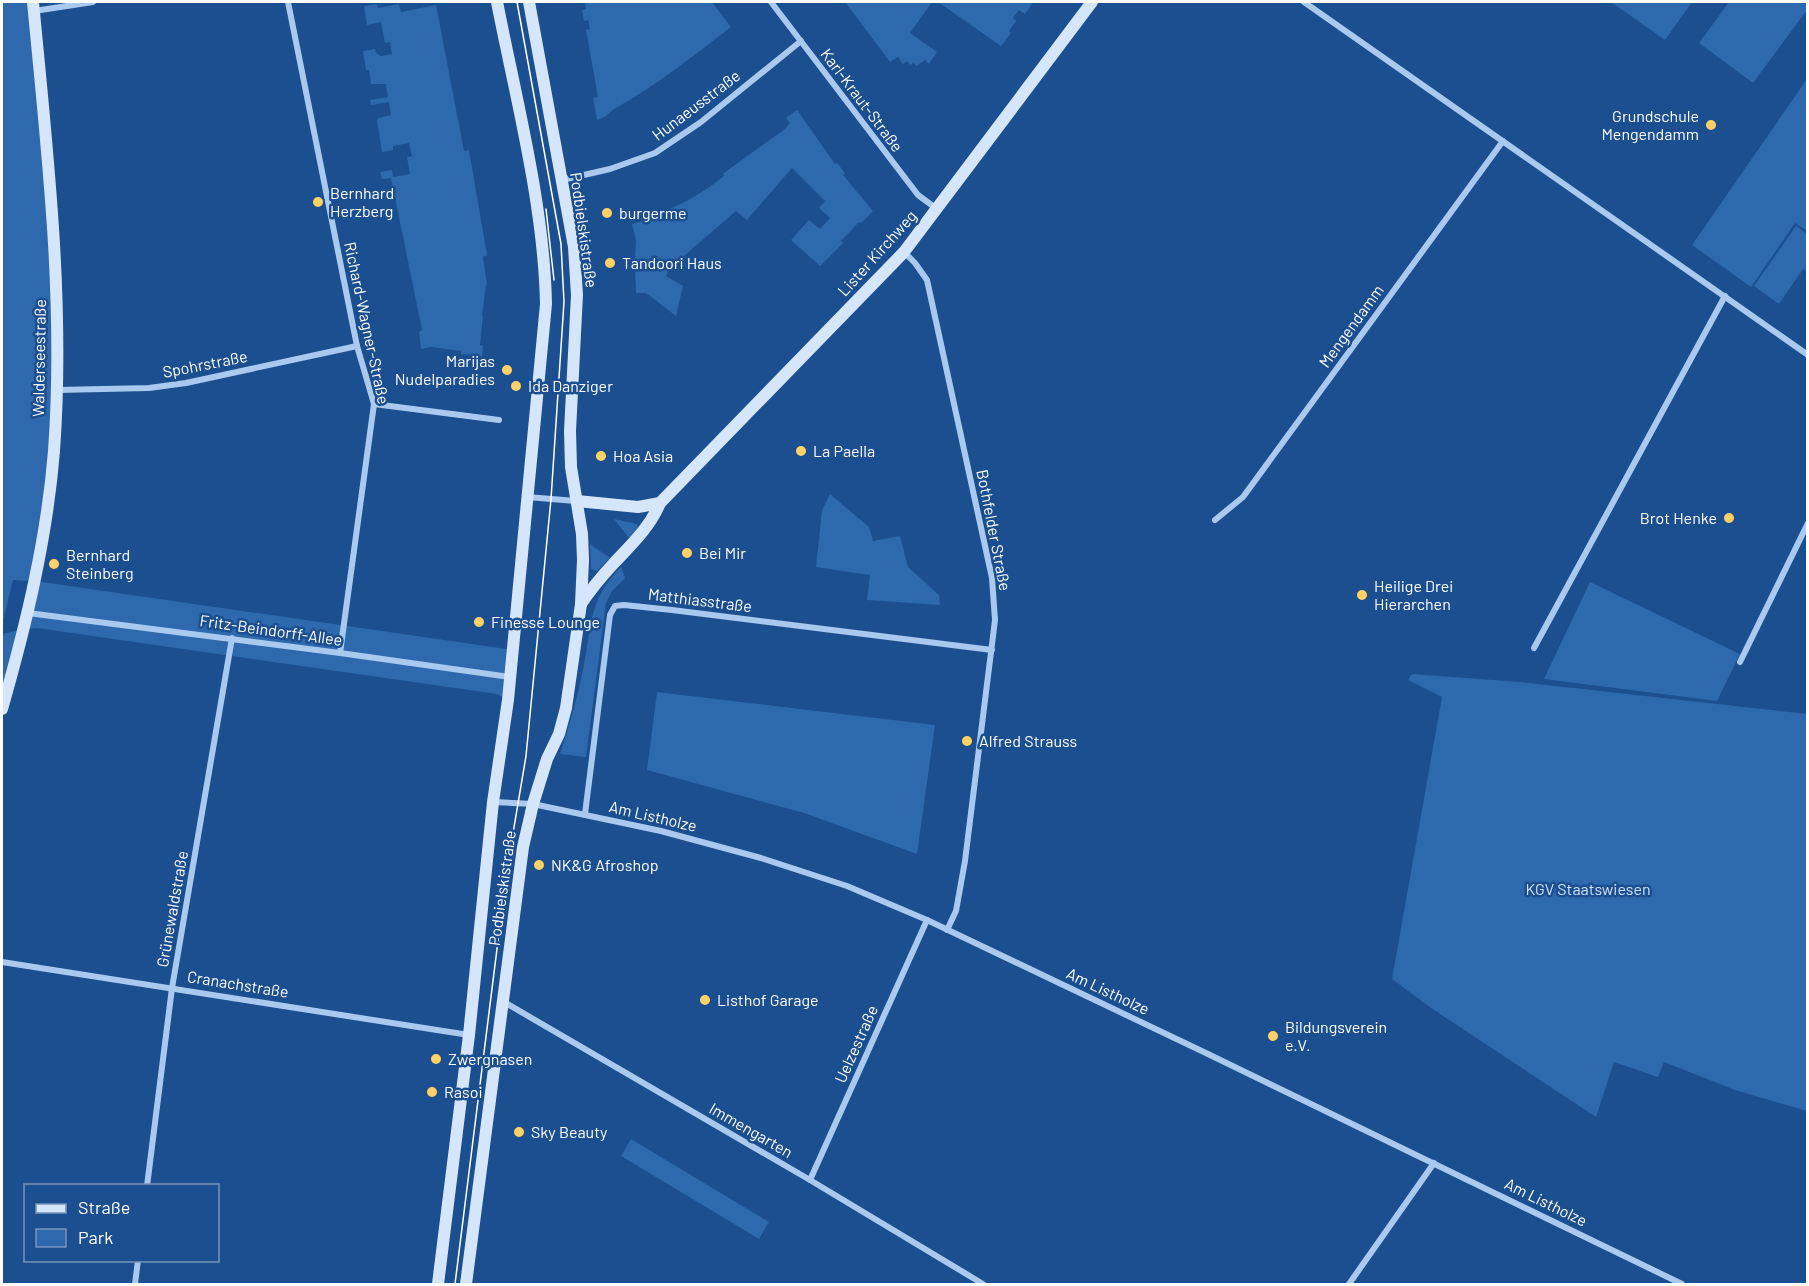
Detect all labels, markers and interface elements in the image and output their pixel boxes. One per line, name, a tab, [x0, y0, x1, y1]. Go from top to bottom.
street label: Karl-Kraut-Straße	[817, 44, 907, 155]
street label: Hunaeusstraße	[648, 65, 743, 144]
place label: Grundschule Mengendamm	[1601, 106, 1699, 143]
marker: Grundschule Mengendamm	[1704, 118, 1718, 132]
street label: Podbielskistraße	[567, 171, 602, 289]
place label: Bernhard Herzberg	[330, 183, 394, 220]
marker: Bernhard Herzberg	[311, 195, 325, 209]
place label: burgerme	[619, 203, 687, 222]
marker: burgerme	[600, 206, 614, 220]
street label: Lister Kirchweg	[833, 206, 920, 299]
street label: Richard-Wagner-Straße	[341, 240, 394, 406]
place label: Tandoori Haus	[622, 253, 722, 272]
marker: Tandoori Haus	[603, 256, 617, 270]
street label: Mengendamm	[1314, 281, 1387, 371]
street label: Walderseestraße	[28, 299, 49, 417]
street label: Spohrstraße	[161, 346, 249, 381]
place label: Marijas Nudelparadies	[395, 351, 495, 388]
marker: Marijas Nudelparadies	[500, 363, 514, 377]
place label: Ida Danziger	[528, 376, 613, 395]
marker: Ida Danziger	[509, 379, 523, 393]
place label: La Paella	[813, 441, 875, 460]
marker: La Paella	[794, 444, 808, 458]
place label: Hoa Asia	[613, 446, 673, 465]
marker: Hoa Asia	[594, 449, 608, 463]
street label: Bothfelder Straße	[973, 468, 1016, 592]
place label: Brot Henke	[1640, 508, 1717, 527]
marker: Brot Henke	[1722, 511, 1736, 525]
place label: Bei Mir	[699, 543, 746, 562]
place label: Bernhard Steinberg	[66, 545, 134, 582]
marker: Bei Mir	[680, 546, 694, 560]
marker: Bernhard Steinberg	[47, 557, 61, 571]
place label: Heilige Drei Hierarchen	[1374, 576, 1453, 613]
street label: Matthiasstraße	[647, 584, 753, 615]
marker: Heilige Drei Hierarchen	[1355, 588, 1369, 602]
street label: Fritz-Beindorff-Allee	[199, 610, 344, 649]
place label: Finesse Lounge	[491, 612, 600, 631]
marker: Finesse Lounge	[472, 615, 486, 629]
place label: Alfred Strauss	[979, 731, 1077, 750]
marker: Alfred Strauss	[960, 734, 974, 748]
street label: Am Listholze	[607, 796, 699, 835]
street label: Podbielskistraße	[484, 829, 519, 947]
street label: Grünewaldstraße	[152, 849, 191, 969]
place label: NK&G Afroshop	[551, 855, 659, 874]
marker: NK&G Afroshop	[532, 858, 546, 872]
park label: KGV Staatswiesen	[1525, 879, 1651, 898]
street label: Am Listholze	[1064, 963, 1153, 1018]
street label: Cranachstraße	[186, 966, 290, 1001]
place label: Listhof Garage	[717, 990, 819, 1009]
marker: Listhof Garage	[698, 993, 712, 1007]
street label: Uelzestraße	[830, 1002, 881, 1086]
place label: Bildungsverein e.V.	[1285, 1017, 1387, 1054]
marker: Bildungsverein e.V.	[1266, 1029, 1280, 1043]
place label: Zwergnasen	[448, 1049, 532, 1068]
marker: Zwergnasen	[429, 1052, 443, 1066]
place label: Rasoi	[444, 1082, 482, 1101]
marker: Rasoi	[425, 1085, 439, 1099]
street label: Immengarten	[706, 1098, 796, 1161]
place label: Sky Beauty	[531, 1122, 608, 1141]
marker: Sky Beauty	[512, 1125, 526, 1139]
street label: Am Listholze	[1502, 1173, 1591, 1230]
legend	[24, 1184, 219, 1262]
text: Straße	[78, 1196, 130, 1218]
text: Park	[78, 1226, 113, 1248]

